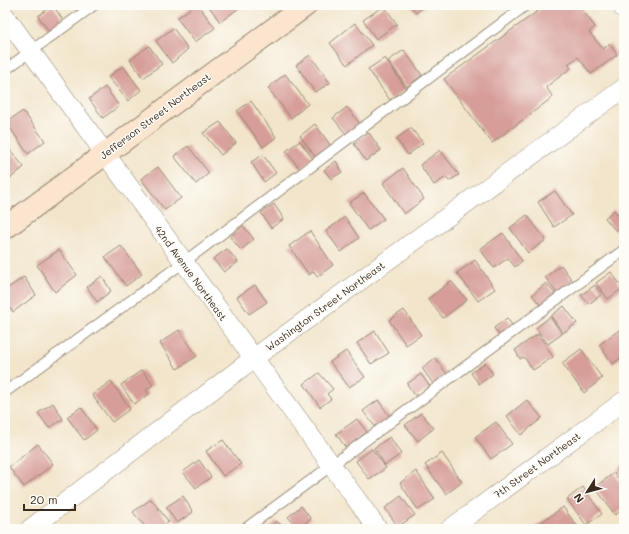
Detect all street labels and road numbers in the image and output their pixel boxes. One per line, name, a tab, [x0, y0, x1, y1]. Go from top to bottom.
street label: Jefferson Street Northeast	[97, 70, 213, 162]
street label: 42nd Avenue Northeast	[152, 223, 230, 323]
street label: Washington Street Northeast	[263, 258, 387, 354]
street label: 7th Street Northeast	[491, 430, 583, 500]

